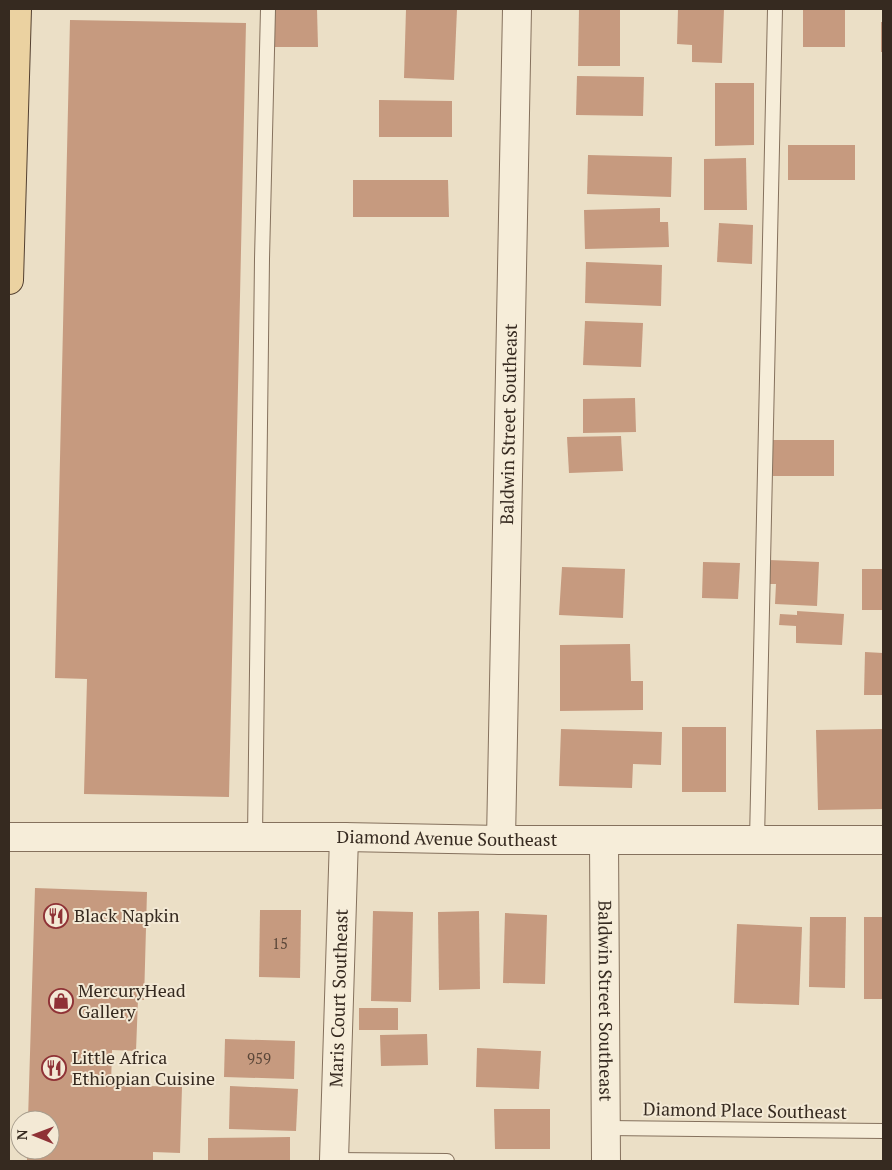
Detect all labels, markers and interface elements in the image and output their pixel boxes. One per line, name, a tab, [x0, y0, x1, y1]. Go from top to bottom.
street label: Baldwin Street Southeast	[494, 323, 522, 525]
street label: Diamond Avenue Southeast	[337, 824, 558, 851]
street label: Baldwin Street Southeast	[593, 900, 619, 1102]
restaurant icon: Black Napkin	[43, 903, 69, 929]
place label: Black Napkin	[74, 903, 180, 927]
street label: Maris Court Southeast	[323, 908, 353, 1088]
house number: 15	[272, 933, 288, 953]
place label: MercuryHead Gallery	[78, 978, 186, 1023]
shop icon: MercuryHead Gallery	[48, 988, 74, 1014]
place label: Little Africa Ethiopian Cuisine	[72, 1045, 215, 1090]
house number: 959	[247, 1048, 271, 1068]
restaurant icon: Little Africa Ethiopian Cuisine	[41, 1055, 67, 1081]
street label: Diamond Place Southeast	[643, 1096, 848, 1124]
north arrow	[10, 1110, 60, 1160]
text: N	[12, 1129, 31, 1140]

